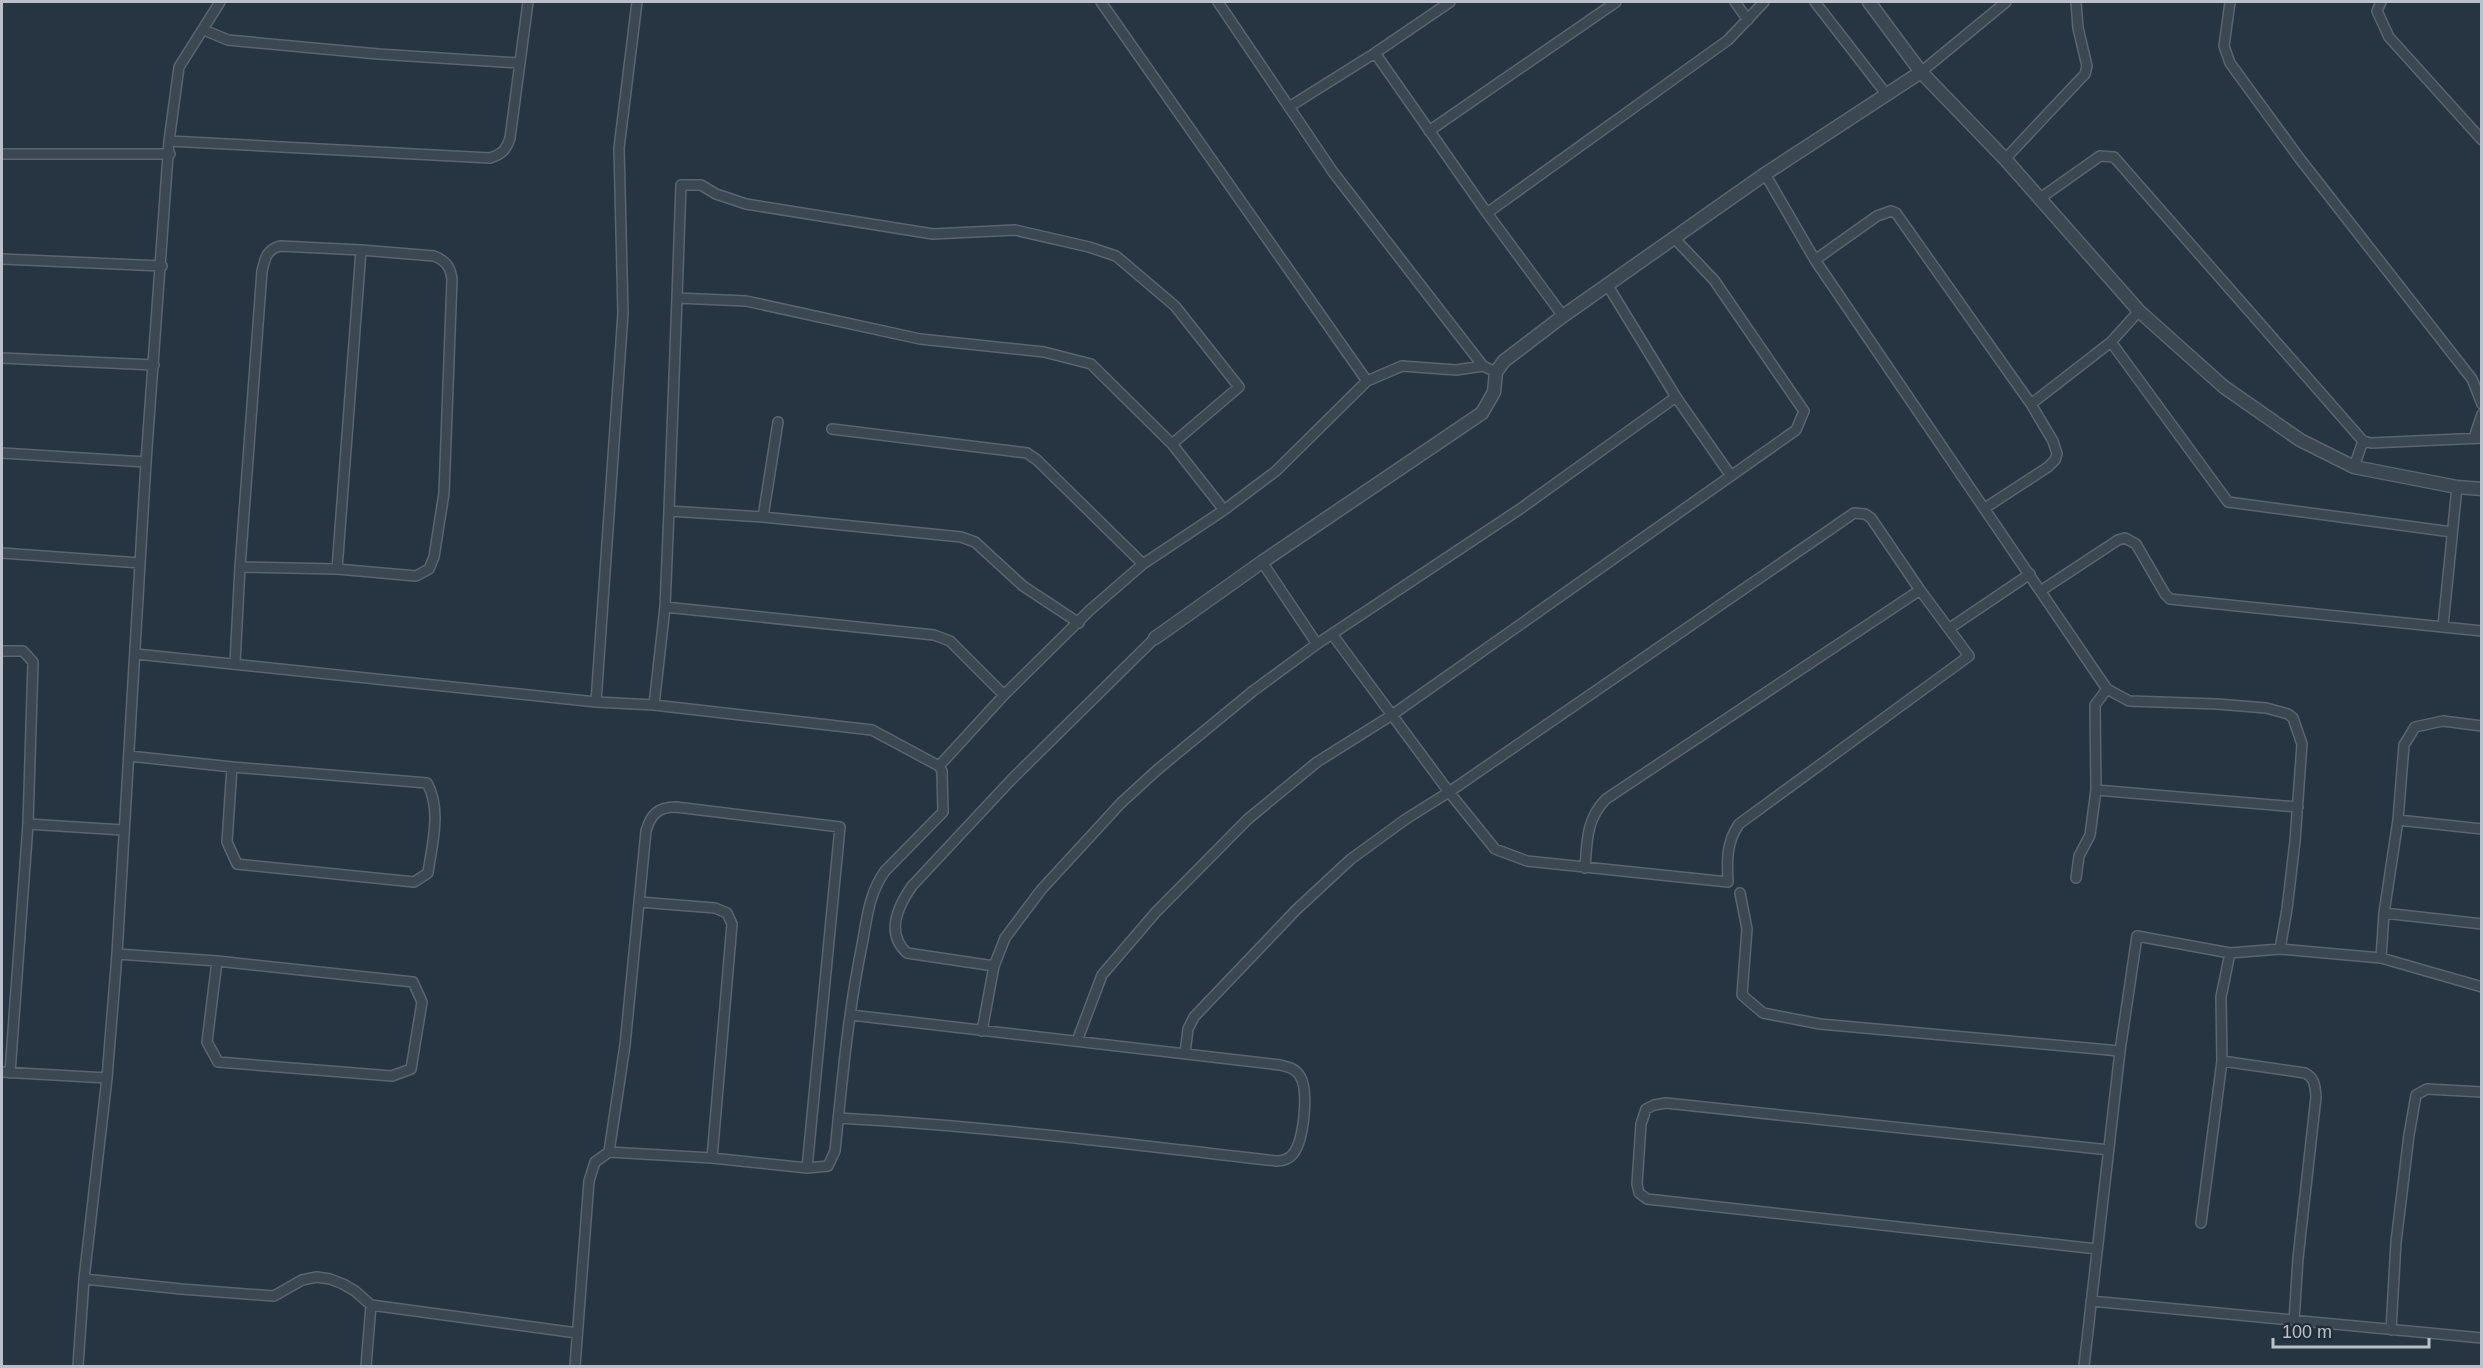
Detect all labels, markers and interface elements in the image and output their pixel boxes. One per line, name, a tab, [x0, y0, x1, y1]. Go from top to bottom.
scale bar	[2273, 1311, 2429, 1349]
text: 100 m	[2282, 1322, 2332, 1342]

